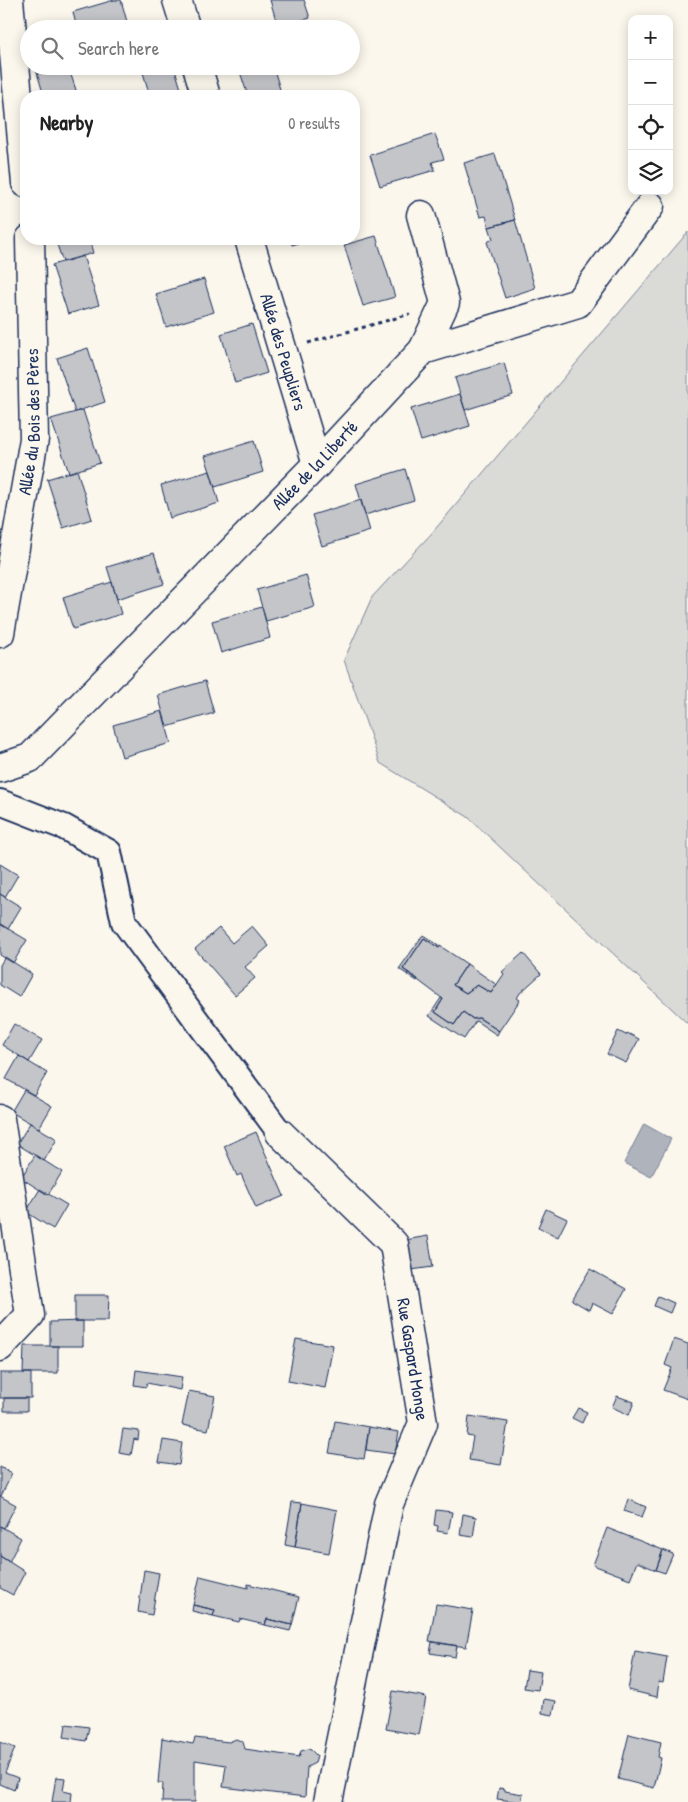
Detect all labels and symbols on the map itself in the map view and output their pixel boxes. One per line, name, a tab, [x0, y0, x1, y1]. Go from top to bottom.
street label: Allée des Peupliers	[254, 290, 313, 413]
street label: Allée du Bois des Pères	[11, 348, 46, 497]
street label: Allée de la Liberté	[266, 415, 363, 515]
street label: Rue Gaspard Monge	[391, 1296, 435, 1422]

